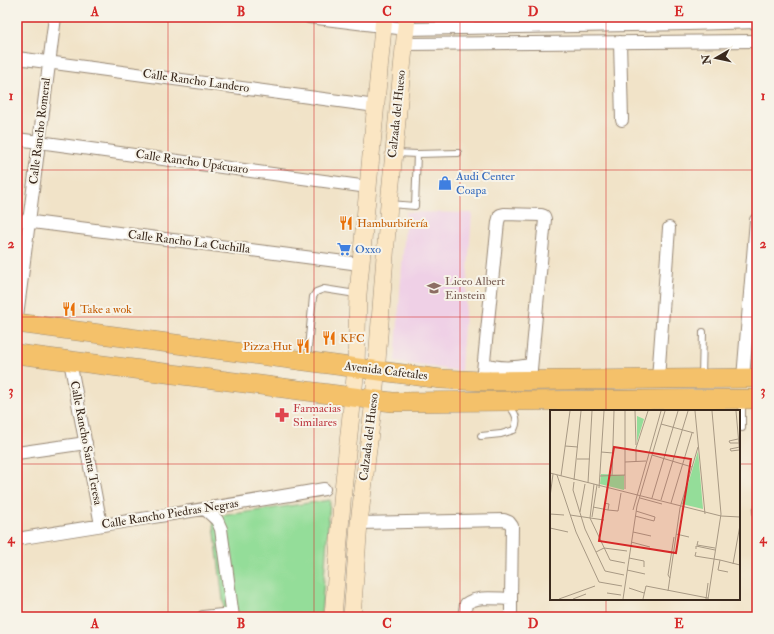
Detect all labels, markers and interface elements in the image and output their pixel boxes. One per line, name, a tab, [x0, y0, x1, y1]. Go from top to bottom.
text: A	[90, 4, 100, 20]
text: B	[237, 4, 245, 20]
text: C	[382, 4, 392, 20]
text: D	[528, 4, 539, 20]
text: E	[674, 4, 684, 20]
north arrow	[696, 38, 736, 78]
text: N	[699, 52, 714, 66]
street label: Calle Rancho Landero	[142, 66, 250, 96]
street label: Calzada del Hueso	[385, 69, 409, 159]
street label: Calle Rancho Romeral	[26, 77, 54, 185]
text: 1	[9, 88, 14, 104]
text: 1	[761, 88, 766, 104]
street label: Calle Rancho Upácuaro	[135, 147, 249, 177]
place label: Audi Center Coapa	[455, 169, 515, 198]
shop icon: Audi Center Coapa	[437, 175, 453, 191]
restaurant icon: Hamburbifería	[338, 215, 354, 231]
place label: Hamburbifería	[357, 216, 429, 231]
street label: Calle Rancho La Cuchilla	[127, 227, 252, 257]
text: 2	[8, 236, 15, 252]
text: 2	[760, 236, 767, 252]
supermarket icon: Oxxo	[336, 241, 352, 257]
place label: Oxxo	[355, 242, 381, 257]
place label: Liceo Albert Einstein	[445, 274, 505, 303]
school or university icon: Liceo Albert Einstein	[426, 280, 442, 296]
restaurant icon: Take a wok	[61, 301, 77, 317]
place label: Take a wok	[80, 302, 132, 317]
restaurant icon: KFC	[321, 330, 337, 346]
place label: KFC	[340, 331, 365, 346]
restaurant icon: Pizza Hut	[295, 338, 311, 354]
place label: Pizza Hut	[243, 339, 292, 354]
street label: Avenida Cafetales	[343, 358, 428, 384]
street label: Calle Rancho Santa Teresa	[67, 380, 106, 508]
text: 3	[9, 383, 14, 399]
text: 3	[761, 383, 766, 399]
street label: Calzada del Hueso	[356, 392, 382, 482]
place label: Farmacias Similares	[293, 401, 341, 430]
pharmacy icon: Farmacias Similares	[274, 407, 290, 423]
inset map	[550, 410, 740, 600]
street label: Calle Rancho Piedras Negras	[100, 496, 240, 532]
text: 4	[6, 531, 15, 547]
text: 4	[758, 531, 767, 547]
text: A	[90, 616, 100, 632]
text: B	[237, 616, 245, 632]
text: C	[382, 616, 392, 632]
text: D	[528, 616, 539, 632]
text: E	[674, 616, 684, 632]

